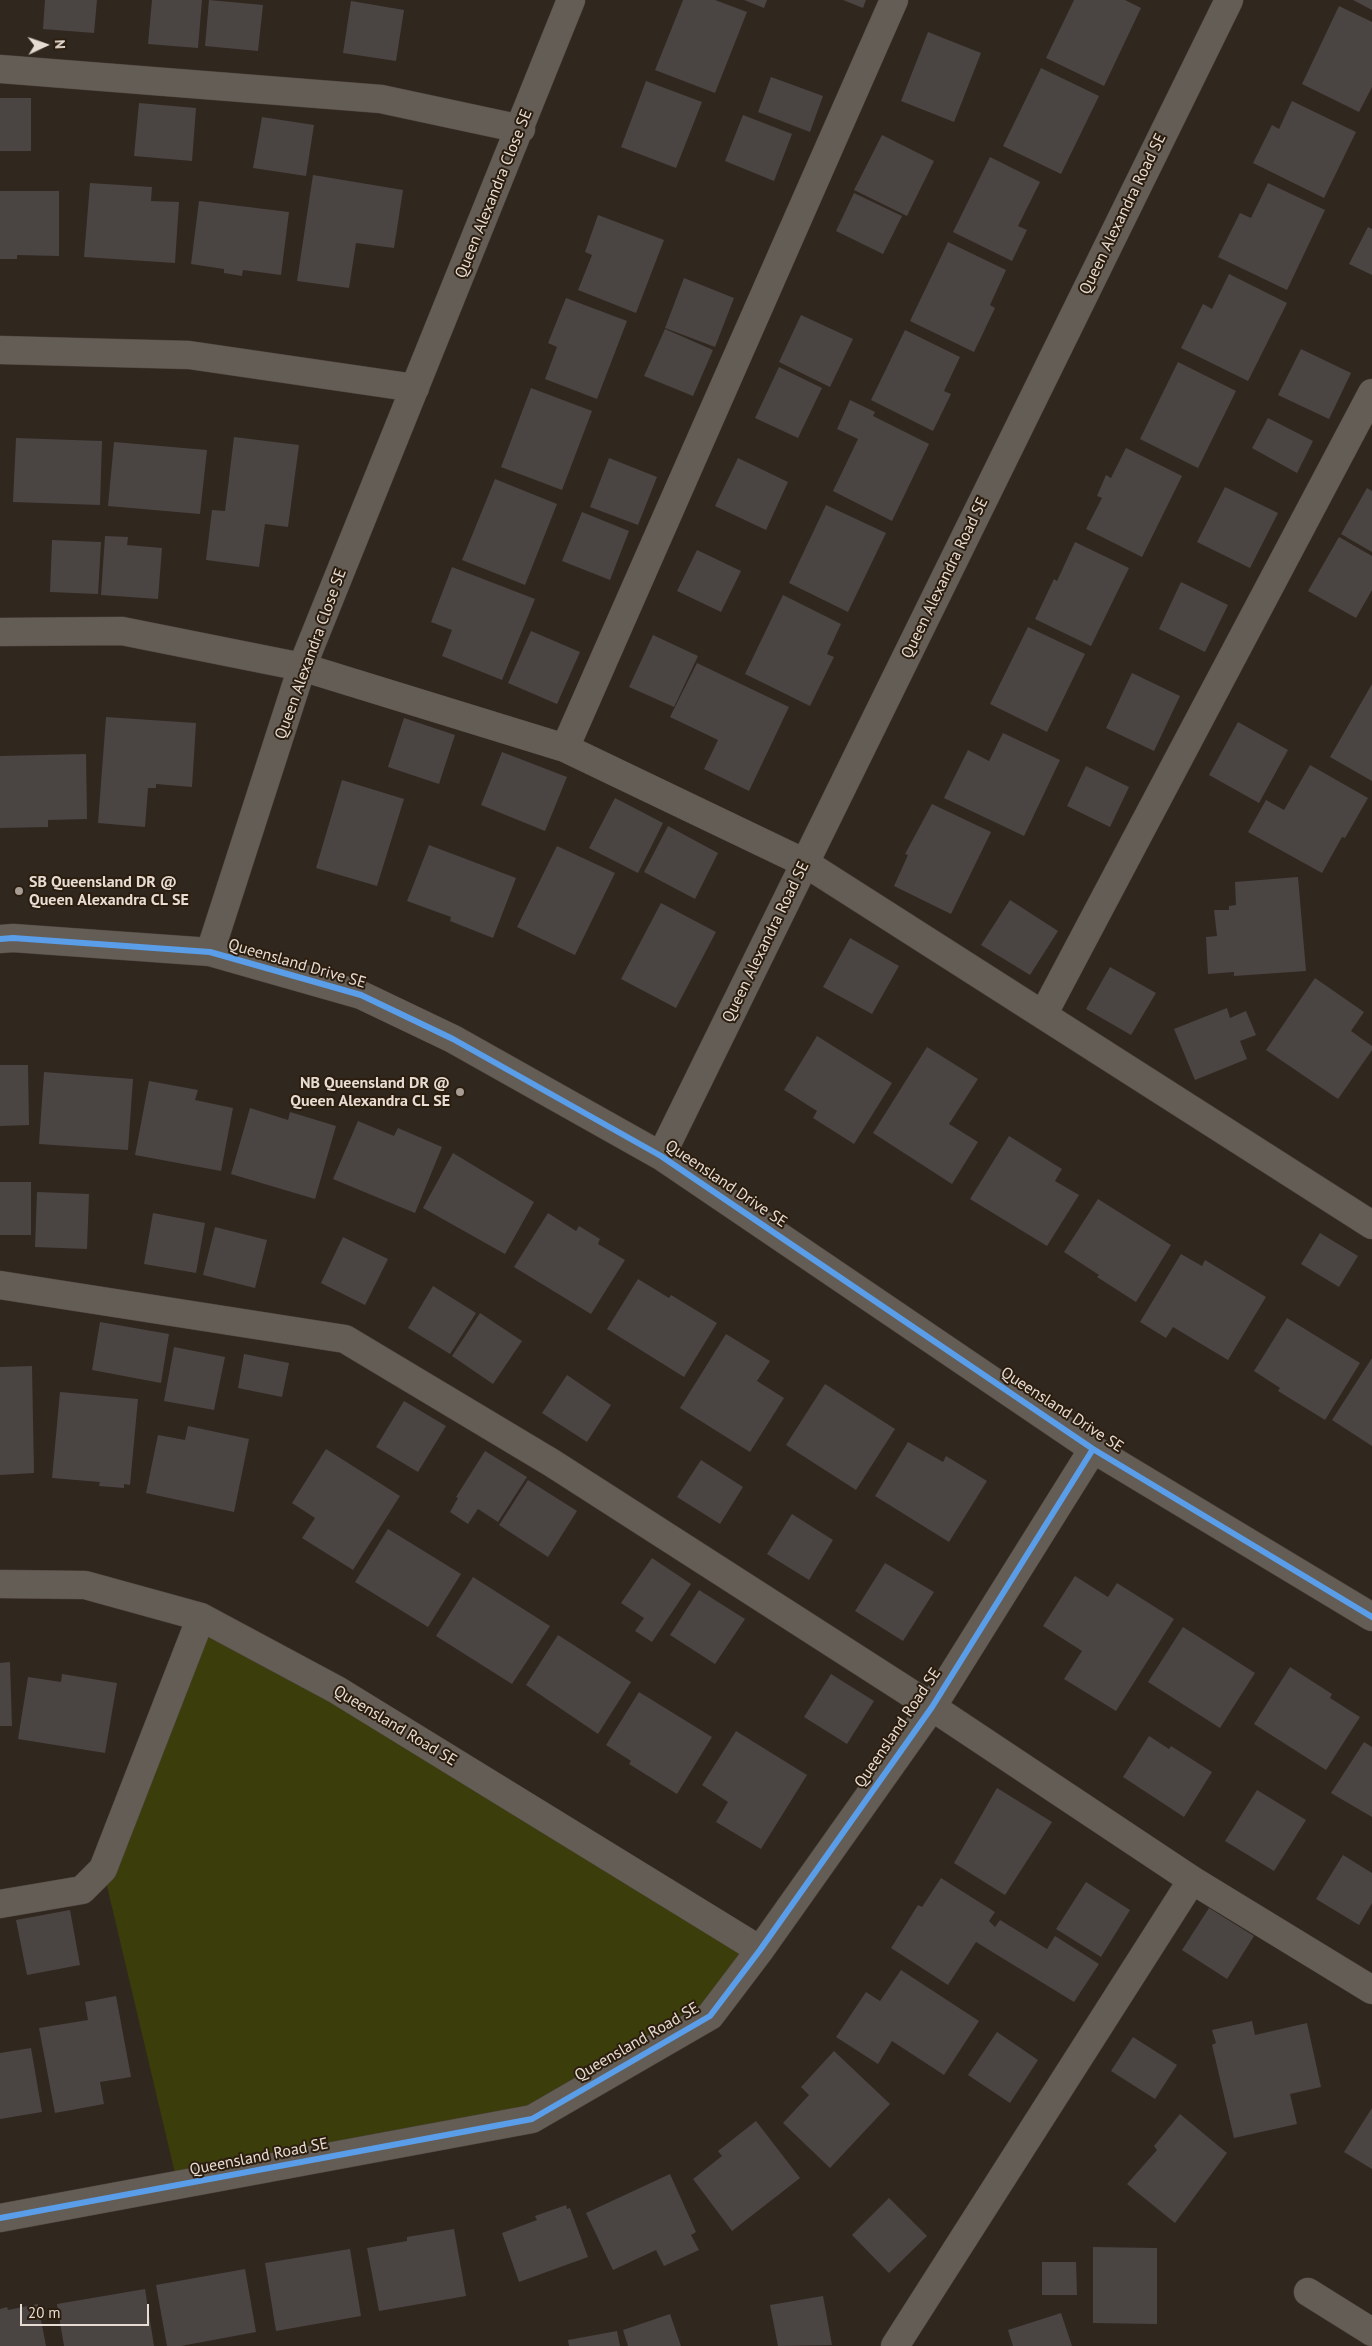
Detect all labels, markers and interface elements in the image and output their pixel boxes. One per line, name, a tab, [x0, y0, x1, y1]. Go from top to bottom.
north arrow	[20, 20, 70, 70]
text: N	[51, 39, 69, 49]
street label: Queen Alexandra Close SE	[451, 107, 537, 281]
street label: Queen Alexandra Road SE	[1076, 130, 1170, 298]
street label: Queen Alexandra Road SE	[898, 494, 992, 662]
street label: Queen Alexandra Close SE	[271, 566, 351, 742]
street label: Queen Alexandra Road SE	[719, 858, 813, 1026]
place label: SB Queensland DR @ Queen Alexandra CL SE	[29, 872, 189, 910]
marker: SB Queensland DR @ Queen Alexandra CL SE	[13, 885, 25, 897]
street label: Queensland Drive SE	[226, 935, 368, 993]
place label: NB Queensland DR @ Queen Alexandra CL SE	[290, 1073, 450, 1111]
marker: NB Queensland DR @ Queen Alexandra CL SE	[454, 1086, 466, 1098]
street label: Queensland Drive SE	[662, 1136, 790, 1232]
street label: Queensland Drive SE	[997, 1363, 1127, 1457]
street label: Queensland Road SE	[851, 1664, 945, 1792]
street label: Queensland Road SE	[330, 1682, 460, 1770]
street label: Queensland Road SE	[571, 1999, 703, 2085]
street label: Queensland Road SE	[188, 2134, 330, 2180]
scale bar	[22, 2294, 151, 2326]
text: 20 m	[28, 2303, 61, 2322]

